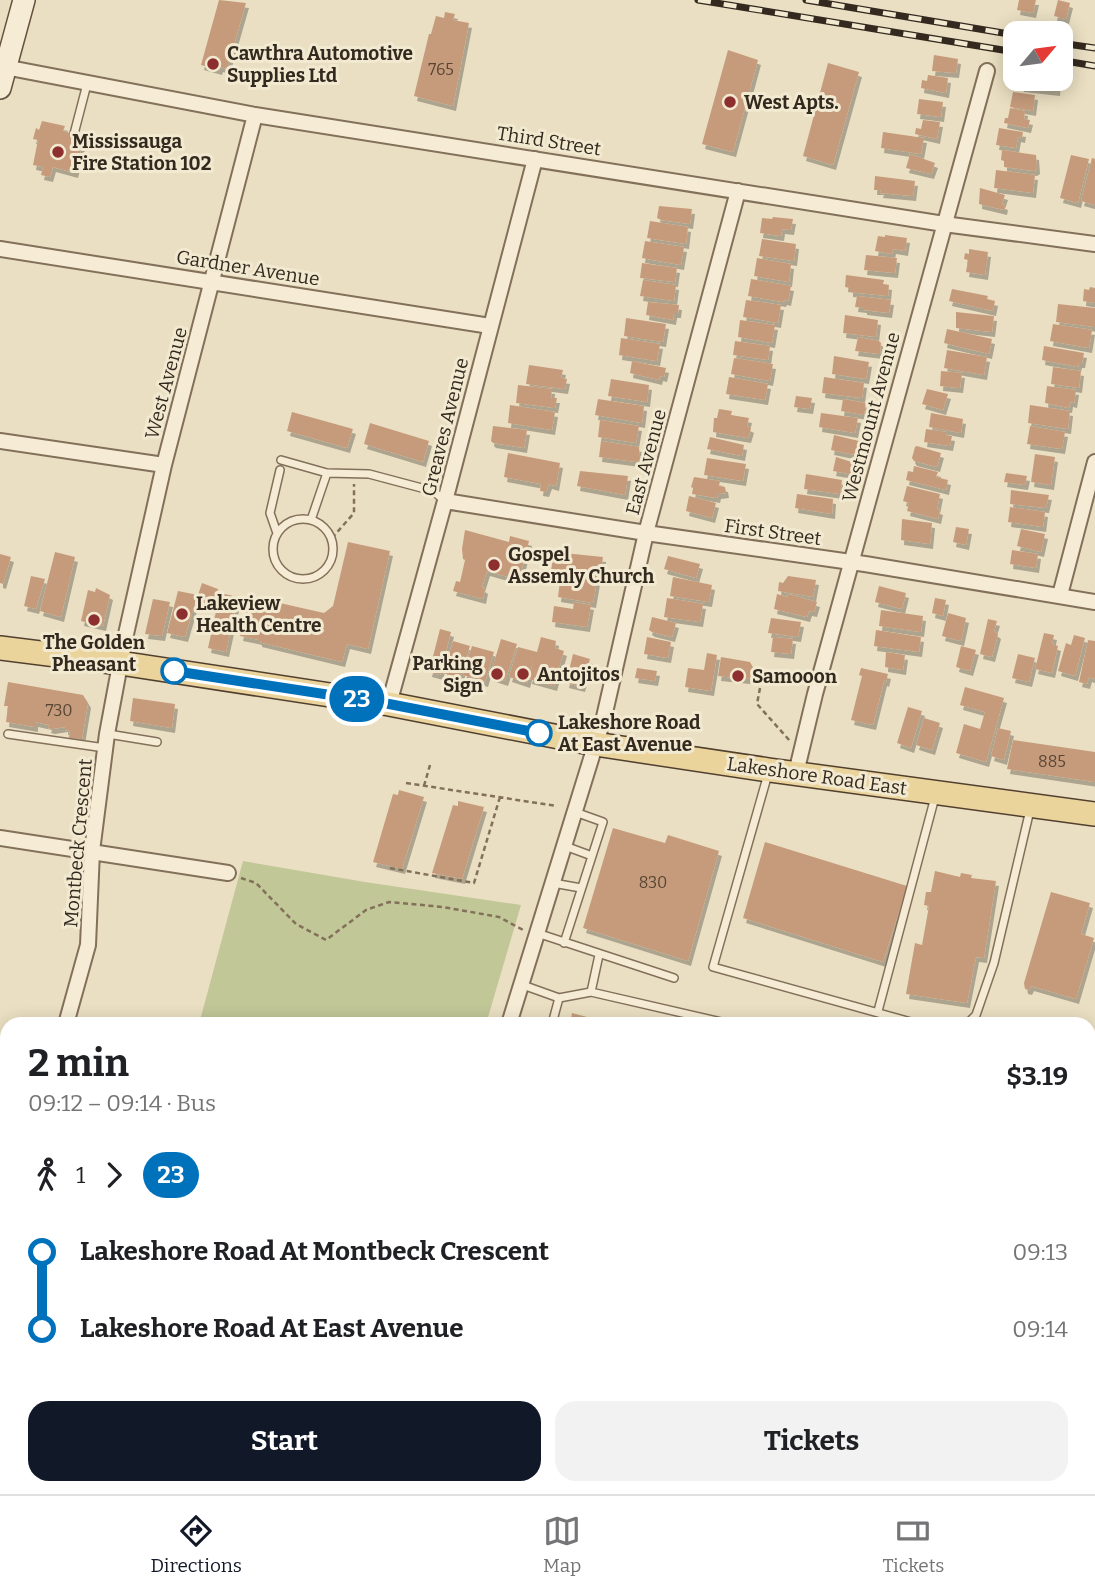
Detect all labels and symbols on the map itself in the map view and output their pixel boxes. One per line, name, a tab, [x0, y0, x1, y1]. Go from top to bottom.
north arrow	[1003, 21, 1073, 91]
place label: Cawthra Automotive Supplies Ltd	[227, 42, 413, 87]
marker: Cawthra Automotive Supplies Ltd	[205, 56, 221, 72]
house number: 765	[428, 60, 454, 79]
place label: West Apts.	[744, 91, 839, 114]
marker: West Apts.	[722, 94, 738, 110]
street label: Third Street	[495, 121, 603, 161]
place label: Mississauga Fire Station 102	[72, 130, 212, 175]
marker: Mississauga Fire Station 102	[50, 144, 66, 160]
street label: Gardner Avenue	[175, 245, 321, 291]
street label: West Avenue	[140, 324, 192, 442]
street label: Westmount Avenue	[837, 330, 905, 504]
street label: Greaves Avenue	[417, 355, 473, 499]
street label: East Avenue	[621, 407, 671, 517]
street label: First Street	[723, 514, 823, 550]
place label: Gospel Assemly Church	[508, 543, 654, 588]
marker: Gospel Assemly Church	[486, 557, 502, 573]
place label: Lakeview Health Centre	[196, 592, 321, 637]
marker: Lakeview Health Centre	[174, 606, 190, 622]
marker: The Golden Pheasant	[86, 612, 102, 628]
place label: The Golden Pheasant	[43, 631, 146, 676]
place label: Parking Sign	[412, 652, 484, 697]
unlabelled marker	[161, 658, 187, 684]
place label: Antojitos	[537, 663, 620, 686]
place label: Samooon	[752, 665, 838, 688]
marker: Parking Sign	[489, 666, 505, 682]
marker: Antojitos	[515, 666, 531, 682]
marker: Samooon	[730, 668, 746, 684]
line badge: 23	[326, 676, 388, 722]
house number: 730	[45, 701, 73, 720]
place label: Lakeshore Road At East Avenue	[558, 711, 701, 756]
marker: Lakeshore Road At East Avenue	[526, 720, 552, 746]
street label: Lakeshore Road East	[726, 752, 909, 800]
house number: 885	[1038, 752, 1066, 771]
street label: Montbeck Crescent	[59, 757, 97, 928]
house number: 830	[639, 873, 667, 892]

